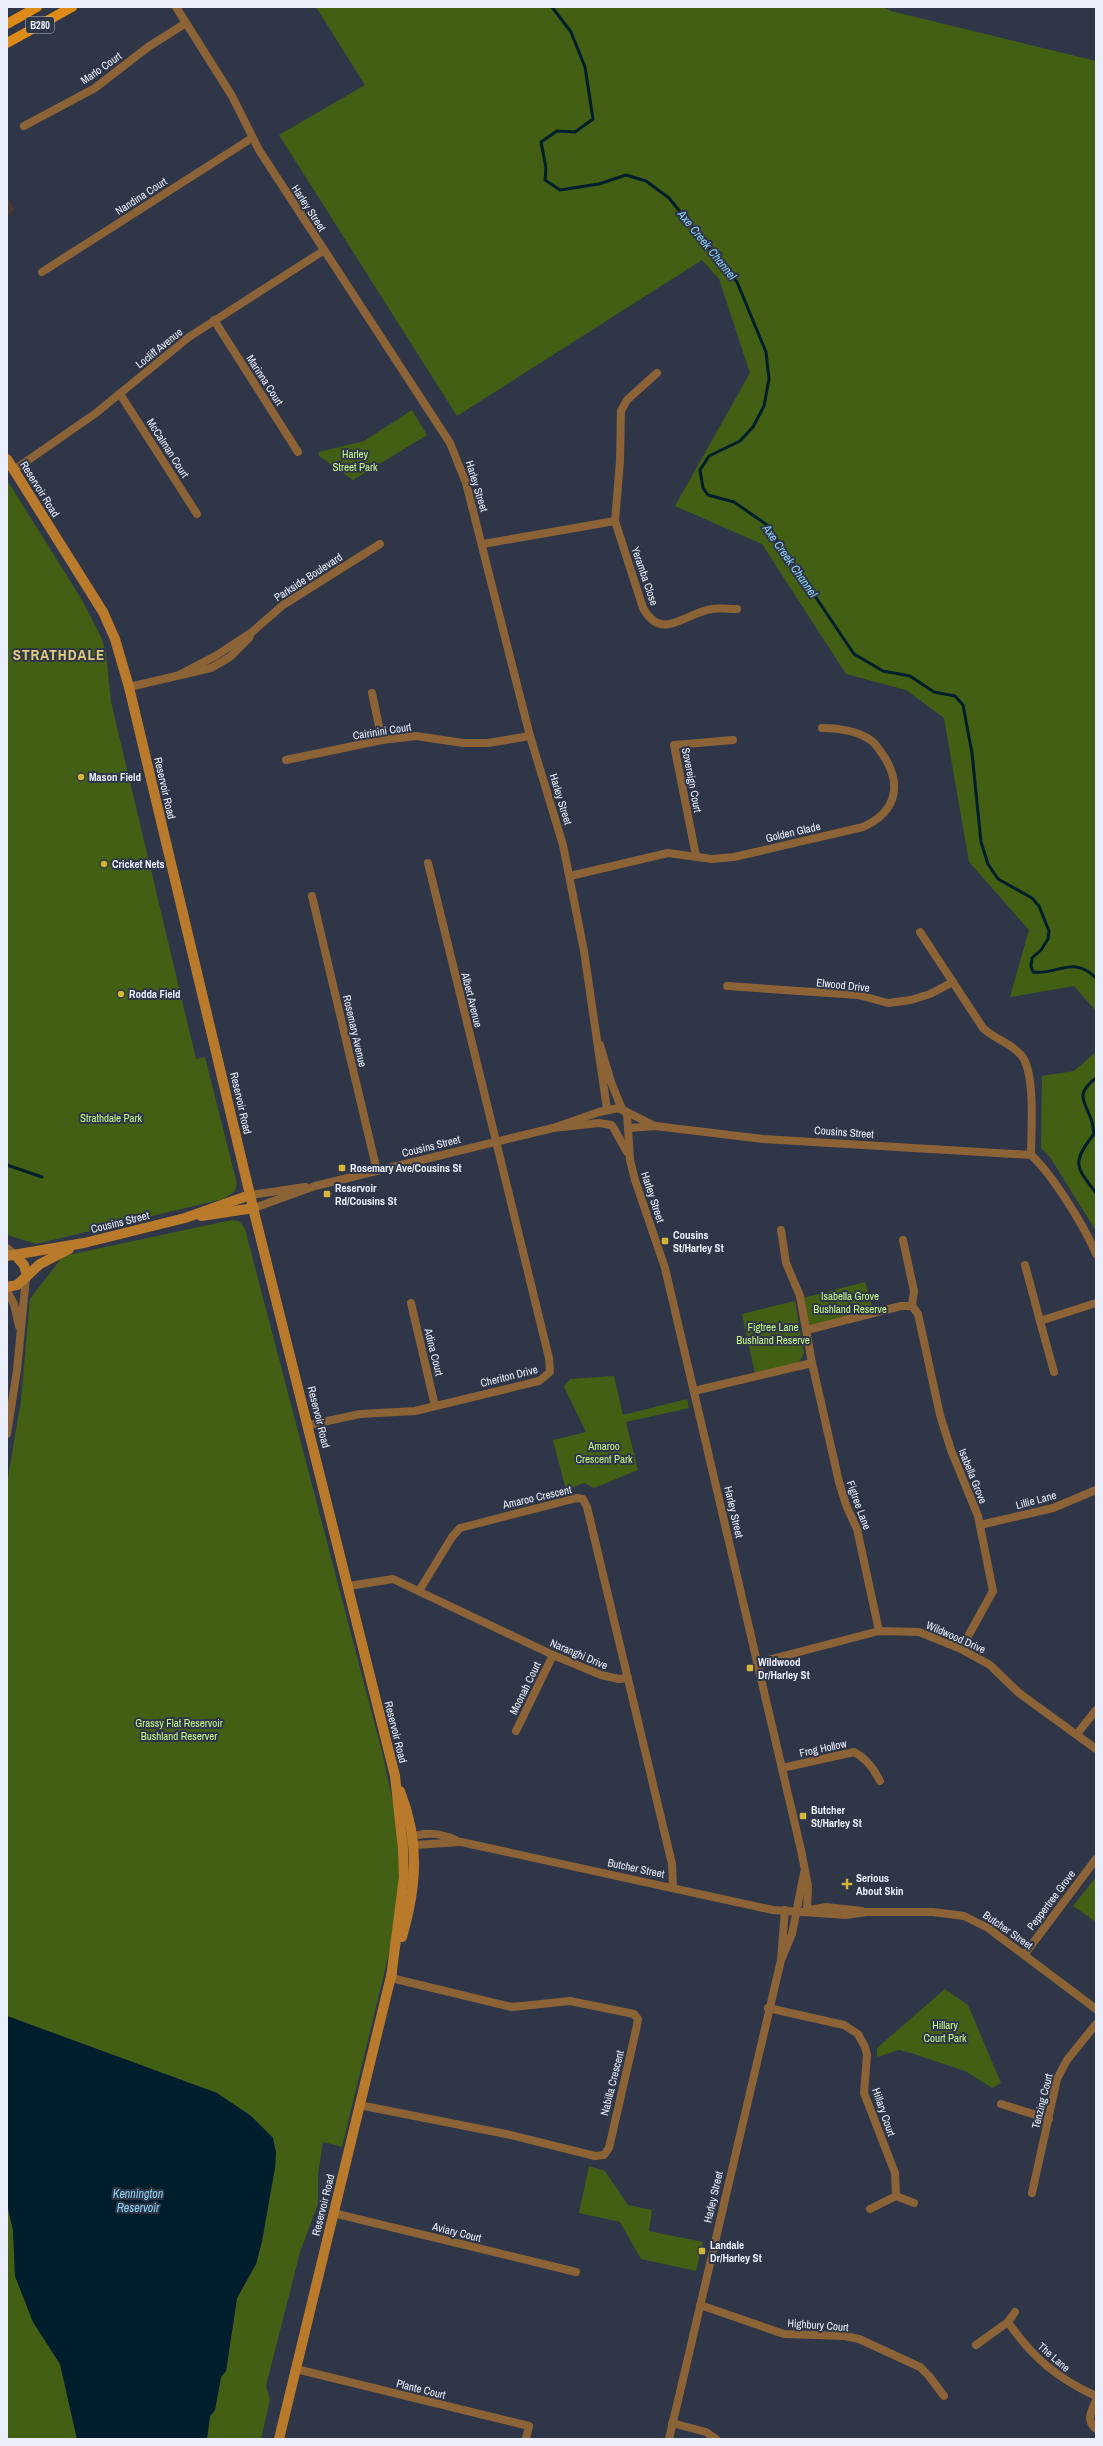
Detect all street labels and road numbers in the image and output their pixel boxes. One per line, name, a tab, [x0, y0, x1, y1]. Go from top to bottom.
road number: B280	[26, 17, 54, 33]
street label: Marlo Court	[78, 48, 125, 87]
street label: Nandina Court	[113, 174, 170, 218]
street label: Harley Street	[289, 182, 329, 234]
street label: Locliff Avenue	[133, 325, 185, 371]
street label: Marinna Court	[243, 352, 287, 408]
street label: McCalman Court	[144, 416, 193, 481]
street label: Reservoir Road	[17, 459, 63, 519]
street label: Harley Street	[463, 459, 492, 514]
street label: Yeramba Close	[628, 545, 662, 607]
street label: Parkside Boulevard	[271, 550, 345, 604]
street label: Cairinini Court	[352, 719, 413, 743]
street label: Sovereign Court	[679, 746, 705, 814]
street label: Reservoir Road	[151, 756, 179, 820]
street label: Harley Street	[547, 772, 576, 827]
street label: Golden Glade	[764, 819, 822, 845]
street label: Albert Avenue	[458, 970, 486, 1029]
street label: Elwood Drive	[816, 975, 870, 995]
street label: Rosemary Avenue	[340, 994, 370, 1068]
street label: Reservoir Road	[227, 1071, 255, 1135]
street label: Cousins Street	[814, 1123, 875, 1141]
street label: Cousins Street	[400, 1132, 462, 1160]
street label: Harley Street	[638, 1170, 668, 1225]
street label: Cousins Street	[89, 1208, 151, 1236]
street label: Adina Court	[421, 1326, 447, 1378]
street label: Cheriton Drive	[479, 1362, 539, 1390]
street label: Reservoir Road	[305, 1385, 333, 1449]
street label: Isabella Grove	[956, 1446, 990, 1506]
street label: Figtree Lane	[844, 1479, 874, 1531]
street label: Amaroo Crescent	[500, 1482, 573, 1512]
street label: Harley Street	[721, 1485, 747, 1540]
street label: Lillie Lane	[1014, 1488, 1058, 1512]
street label: Wildwood Drive	[924, 1618, 988, 1656]
street label: Naranghi Drive	[548, 1636, 610, 1672]
street label: Moonah Court	[506, 1659, 544, 1717]
street label: Reservoir Road	[382, 1700, 410, 1764]
street label: Frog Hollow	[798, 1736, 848, 1760]
street label: Butcher Street	[606, 1855, 666, 1881]
street label: Peppertree Grove	[1024, 1867, 1078, 1933]
street label: Butcher Street	[980, 1908, 1036, 1953]
street label: Nabilla Crescent	[597, 2048, 627, 2117]
street label: Tenzing Court	[1028, 2072, 1056, 2130]
street label: Hillary Court	[869, 2086, 899, 2138]
street label: Harley Street	[700, 2169, 726, 2224]
street label: Reservoir Road	[309, 2173, 337, 2237]
street label: Aviary Court	[430, 2219, 483, 2245]
street label: Highbury Court	[787, 2316, 849, 2334]
street label: The Lane	[1035, 2339, 1073, 2375]
street label: Plante Court	[395, 2376, 447, 2402]

